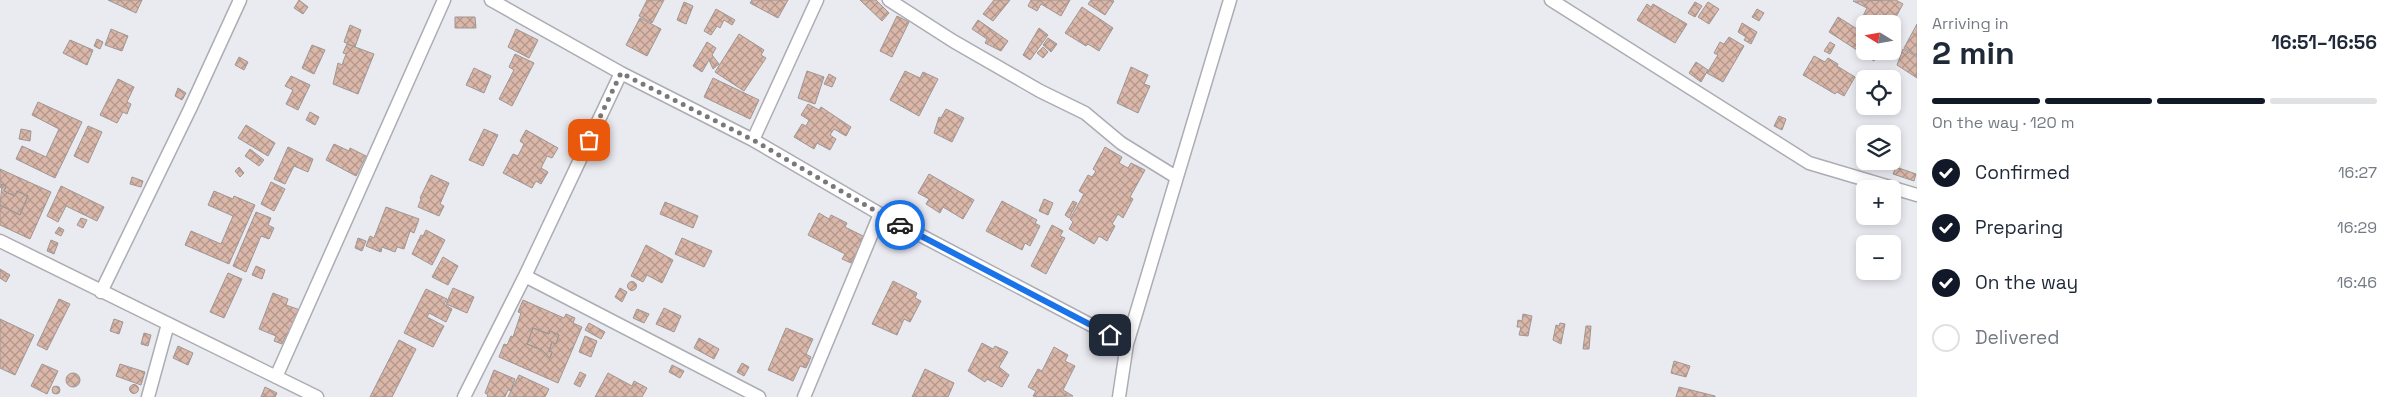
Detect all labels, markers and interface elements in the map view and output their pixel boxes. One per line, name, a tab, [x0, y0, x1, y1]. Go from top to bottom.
text: Arriving in	[1932, 13, 2009, 34]
north arrow	[1856, 15, 1901, 60]
map controls	[1856, 15, 1901, 280]
text: 16:51–16:56	[2271, 30, 2377, 55]
text: 2 min	[1932, 33, 2015, 73]
button: locate	[1856, 70, 1901, 115]
text: On the way · 120 m	[1932, 112, 2075, 133]
pin	[568, 119, 610, 161]
button: layers	[1856, 125, 1901, 170]
icon: bag	[575, 126, 603, 154]
icon: check	[1932, 159, 1960, 187]
text: Confirmed	[1975, 160, 2070, 185]
text: 16:27	[2338, 162, 2377, 183]
button: +	[1856, 180, 1901, 225]
courier	[875, 200, 925, 250]
icon: car	[886, 211, 914, 239]
icon: check	[1932, 214, 1960, 242]
text: Preparing	[1975, 215, 2063, 240]
text: 16:29	[2337, 217, 2377, 238]
button: −	[1856, 235, 1901, 280]
icon: check	[1932, 269, 1960, 297]
text: On the way	[1975, 270, 2078, 295]
text: 16:46	[2337, 272, 2377, 293]
pin	[1089, 314, 1131, 356]
icon: home	[1096, 321, 1124, 349]
text: Delivered	[1975, 325, 2060, 350]

